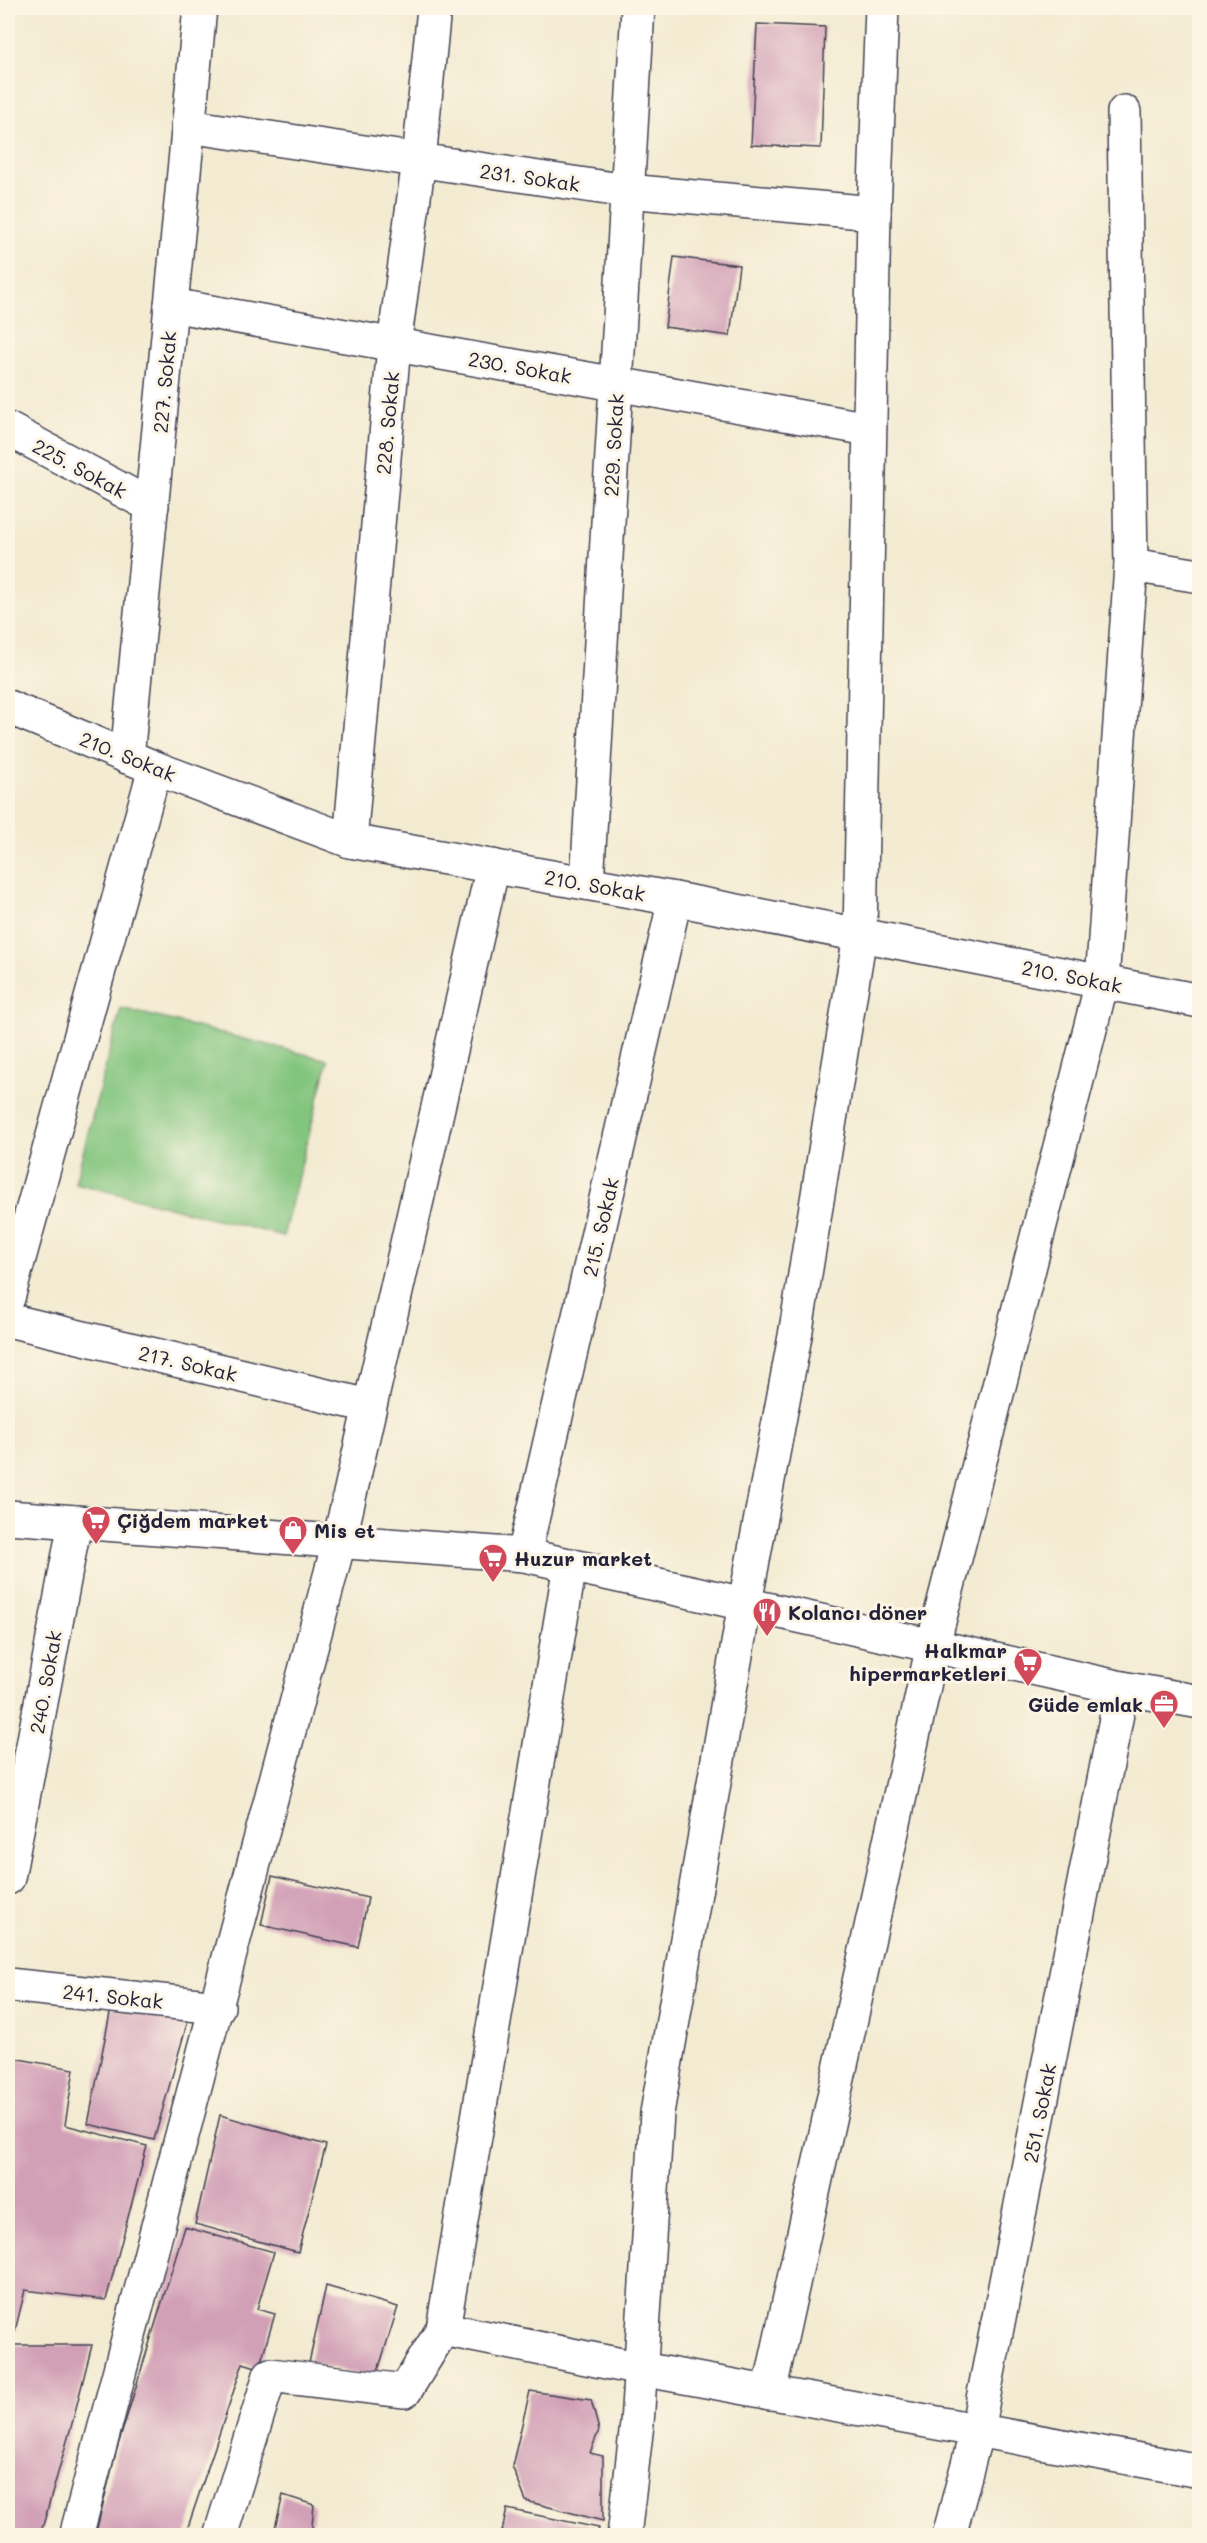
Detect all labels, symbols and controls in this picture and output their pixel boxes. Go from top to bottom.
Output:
street label: 231. Sokak [478,157,582,197]
street label: 227. Sokak [147,330,181,434]
street label: 230. Sokak [466,345,574,389]
street label: 228. Sokak [370,370,404,476]
street label: 229. Sokak [597,393,629,497]
street label: 225. Sokak [28,432,132,504]
street label: 210. Sokak [76,725,180,787]
street label: 210. Sokak [543,863,647,907]
street label: 210. Sokak [1020,954,1124,998]
street label: 215. Sokak [576,1175,624,1279]
street label: 217. Sokak [136,1339,240,1387]
supermarket icon: Çiğdem market [80,1504,112,1546]
place label: Çiğdem market [117,1507,268,1533]
shop icon: Mis et [277,1514,309,1556]
place label: Mis et [314,1517,375,1543]
supermarket icon: Huzur market [477,1542,509,1584]
place label: Huzur market [514,1545,652,1571]
restaurant icon: Kolancı döner [751,1596,783,1638]
place label: Kolancı döner [788,1599,927,1625]
street label: 240. Sokak [23,1628,67,1736]
place label: Halkmar hipermarketleri [849,1637,1007,1686]
supermarket icon: Halkmar hipermarketleri [1012,1646,1044,1688]
office icon: Güde emlak [1148,1688,1180,1730]
place label: Güde emlak [1028,1691,1143,1717]
street label: 241. Sokak [61,1978,165,2014]
street label: 251. Sokak [1017,2061,1061,2165]

